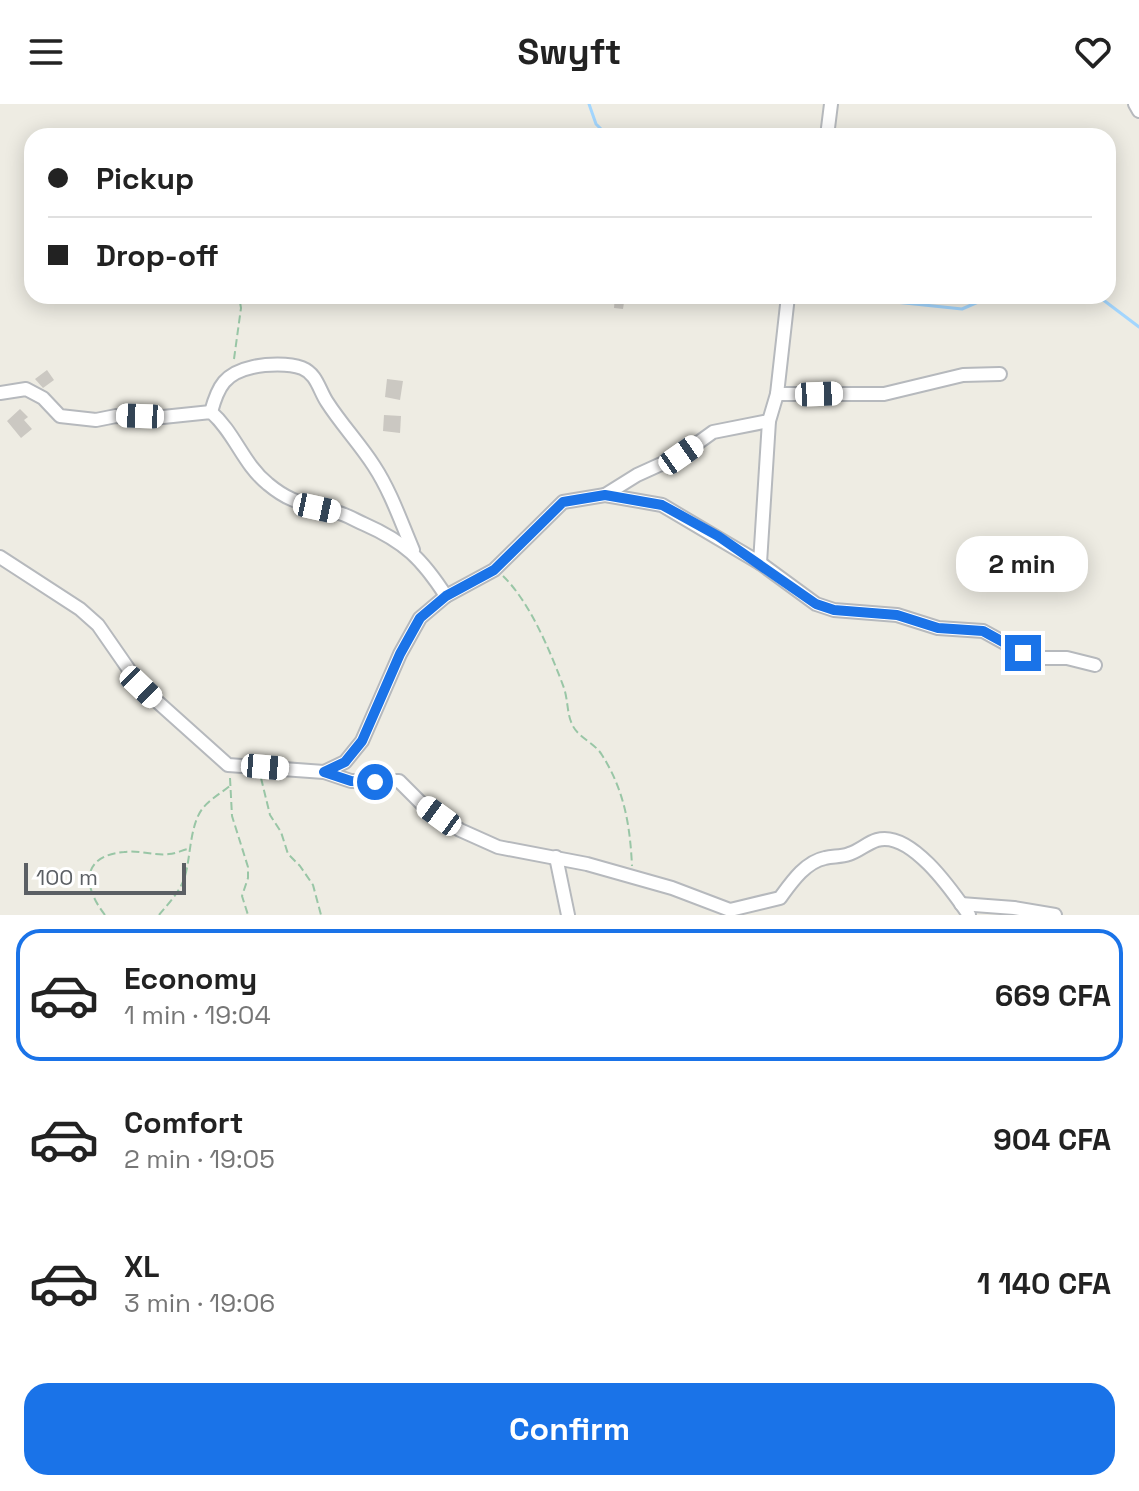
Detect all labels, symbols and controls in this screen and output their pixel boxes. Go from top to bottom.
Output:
text: Swyft [518,29,621,75]
icon: menu [24,30,68,74]
icon: heart [1071,30,1115,74]
text: Pickup [96,159,194,198]
text: Drop-off [96,236,219,275]
car [795,381,843,407]
car [116,403,164,429]
car [654,431,708,479]
car [291,491,343,525]
callout: 2 min [957,537,1089,593]
text: 2 min [988,547,1056,581]
route end [1005,635,1041,671]
car [115,662,167,712]
car [240,753,290,781]
route start [357,764,393,800]
car [413,792,465,840]
scale bar [24,859,186,895]
text: 100 m [36,863,98,891]
icon: car [28,959,100,1031]
text: Economy [124,959,257,998]
text: 669 CFA [995,976,1111,1015]
text: 1 min · 19:04 [124,998,271,1032]
icon: car [28,1103,100,1175]
text: Comfort [124,1103,243,1142]
text: 904 CFA [993,1120,1111,1159]
text: 2 min · 19:05 [124,1142,275,1176]
icon: car [28,1247,100,1319]
text: XL [124,1247,160,1286]
text: 1 140 CFA [977,1264,1111,1303]
text: 3 min · 19:06 [124,1286,275,1320]
button: Confirm [24,1383,1115,1475]

